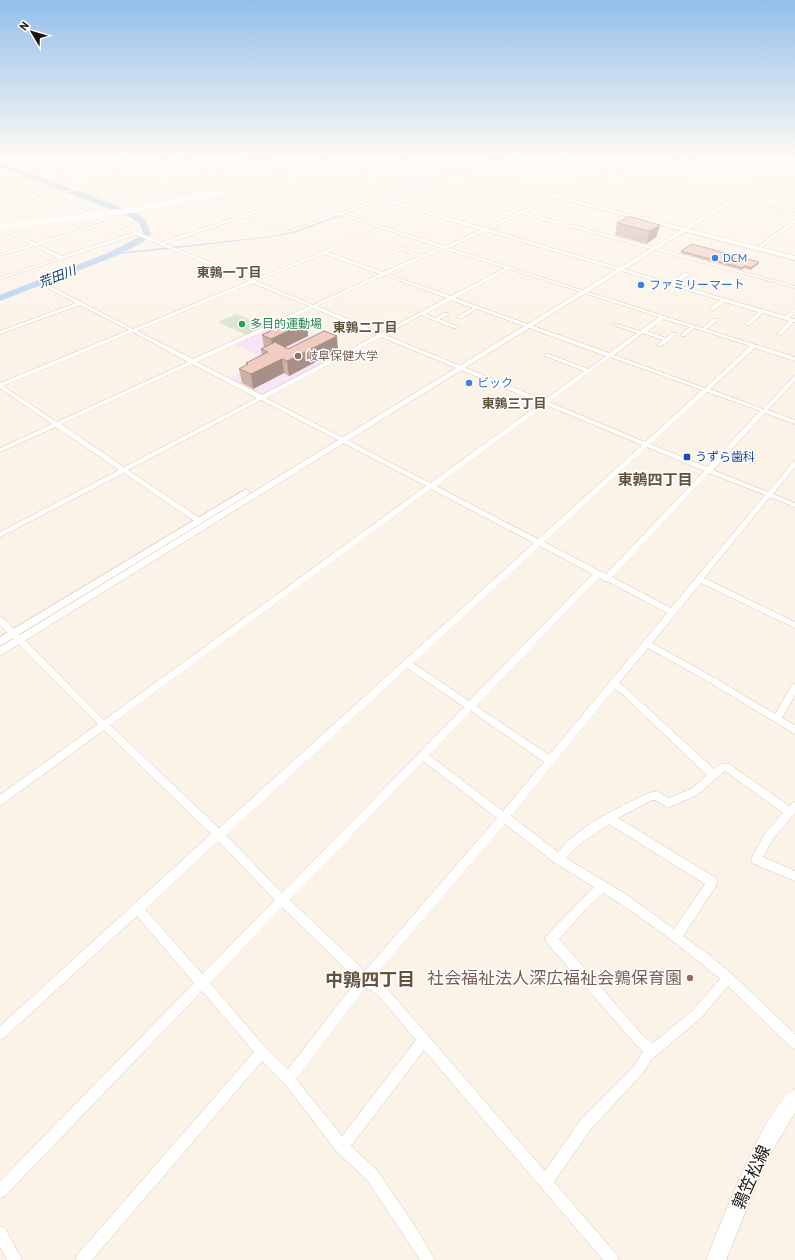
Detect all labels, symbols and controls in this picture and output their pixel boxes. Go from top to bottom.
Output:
north arrow [12,12,52,52]
text: N [16,19,32,33]
place label: DCM [723,250,747,265]
marker: DCM [710,253,720,263]
water label: 荒田川 [36,261,80,291]
district label: 東鶉一丁目 [196,264,262,281]
place label: ファミリーマート [649,277,745,292]
marker: ファミリーマート [636,280,646,290]
place label: 多目的運動場 [250,316,322,331]
marker: 多目的運動場 [237,319,247,329]
district label: 東鶉二丁目 [332,319,398,336]
place label: 岐阜保健大学 [306,348,378,363]
marker: 岐阜保健大学 [293,351,303,361]
place label: ビック [477,375,513,390]
marker: ビック [464,378,474,388]
district label: 東鶉三丁目 [481,395,547,412]
place label: うずら歯科 [695,449,755,464]
marker: うずら歯科 [682,452,692,462]
district label: 東鶉四丁目 [617,470,693,489]
place label: 社会福祉法人深広福祉会鶉保育園 [427,967,682,989]
district label: 中鶉四丁目 [325,968,415,991]
marker: 社会福祉法人深広福祉会鶉保育園 [685,973,695,983]
street label: 鶉笠松線 [727,1141,775,1213]

